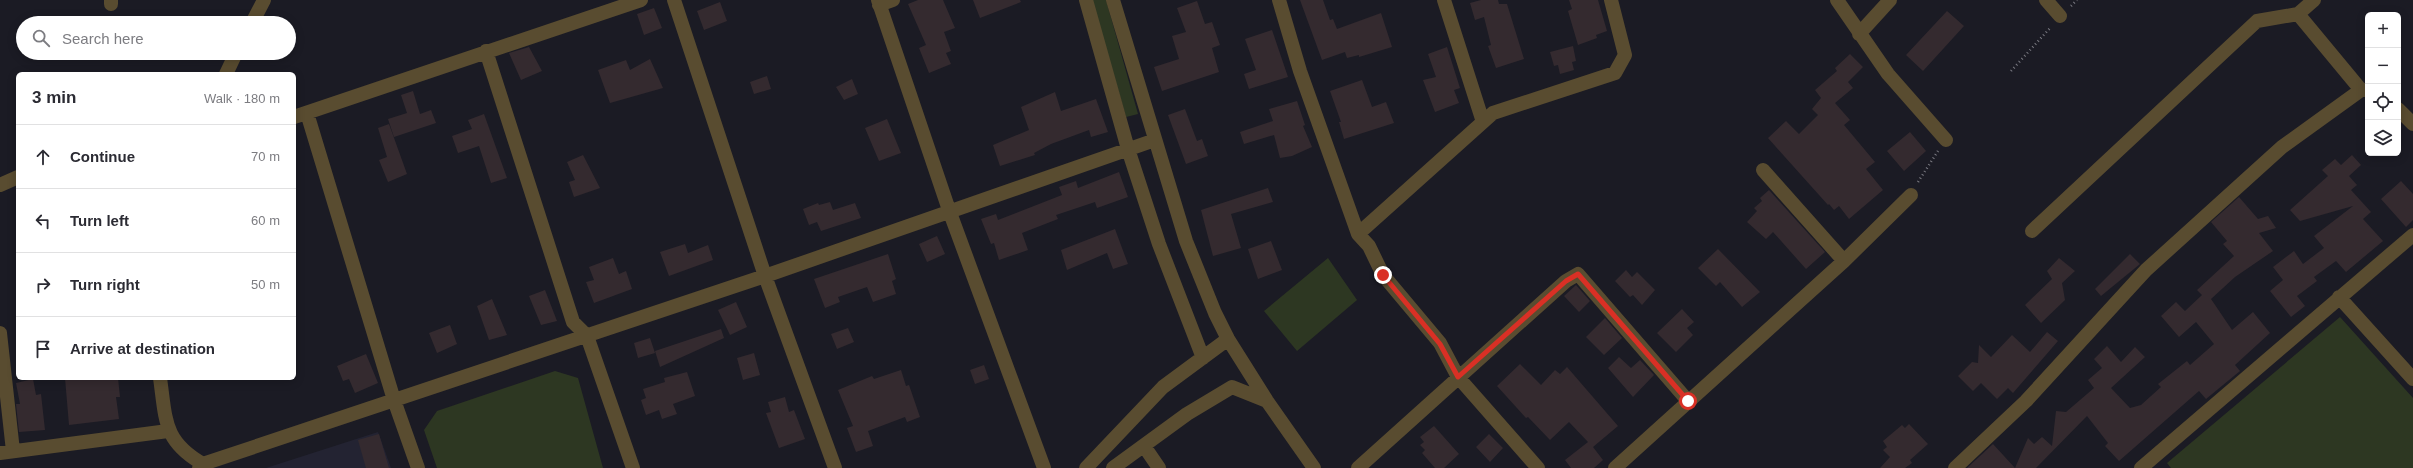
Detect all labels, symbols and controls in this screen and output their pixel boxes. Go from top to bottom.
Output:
map controls [2365,12,2401,156]
button: + [2365,12,2401,48]
search box [16,16,296,60]
icon: search [30,27,52,49]
text: Search here [62,30,144,47]
button: − [2365,48,2401,84]
button: locate [2365,84,2401,120]
text: 3 min [32,88,76,107]
text: Walk · 180 m [204,91,280,106]
button: layers [2365,120,2401,156]
icon: ahead [32,146,54,168]
text: Continue [70,148,135,165]
text: 70 m [251,149,280,164]
icon: left [32,210,54,232]
text: Turn left [70,212,129,229]
text: 60 m [251,213,280,228]
route end [1374,266,1392,284]
icon: right [32,274,54,296]
text: Turn right [70,276,140,293]
text: 50 m [251,277,280,292]
icon: arrive [32,338,54,360]
text: Arrive at destination [70,340,215,357]
route start [1679,392,1697,410]

